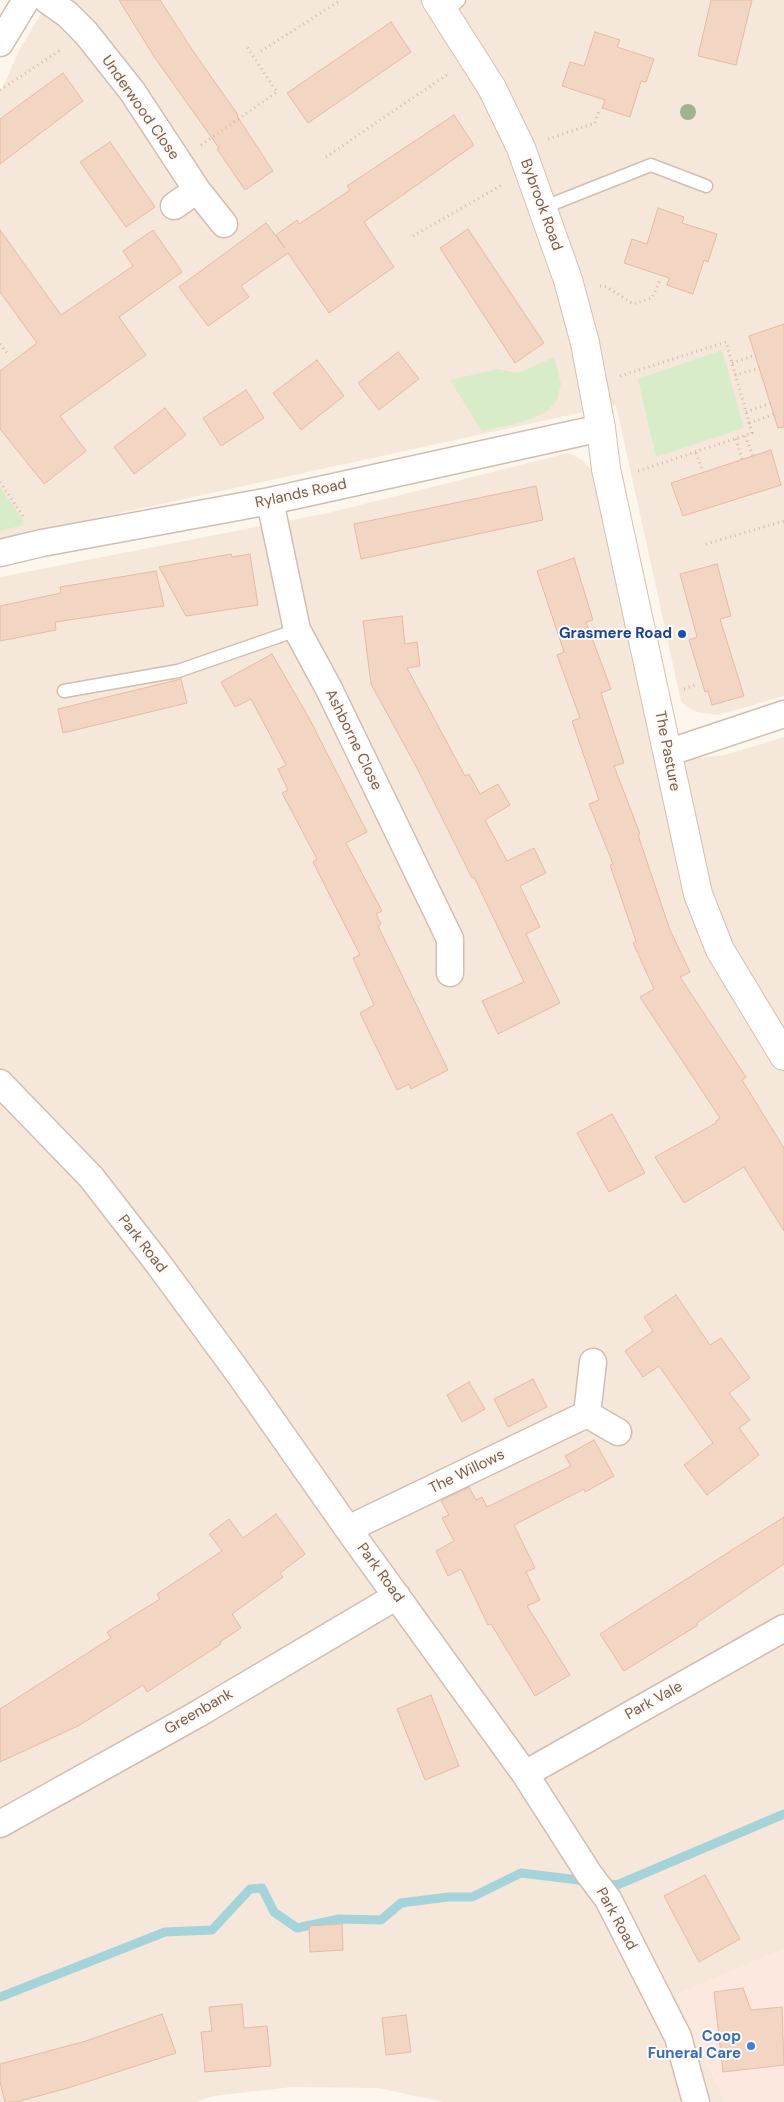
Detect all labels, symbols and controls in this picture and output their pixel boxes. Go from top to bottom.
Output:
street label: Underwood Close [97,52,183,164]
street label: Bybrook Road [516,157,566,253]
street label: Rylands Road [254,476,348,512]
place label: Grasmere Road [559,625,672,643]
marker: Grasmere Road [676,628,688,640]
street label: Ashborne Close [321,687,385,793]
street label: The Pasture [650,709,684,793]
street label: Park Road [114,1211,170,1277]
street label: The Willows [426,1446,508,1498]
street label: Park Road [353,1540,407,1606]
street label: Park Vale [622,1678,686,1724]
street label: Greenbank [162,1685,236,1739]
street label: Park Road [592,1885,640,1953]
place label: Coop Funeral Care [648,2028,741,2063]
marker: Coop Funeral Care [745,2040,757,2052]

